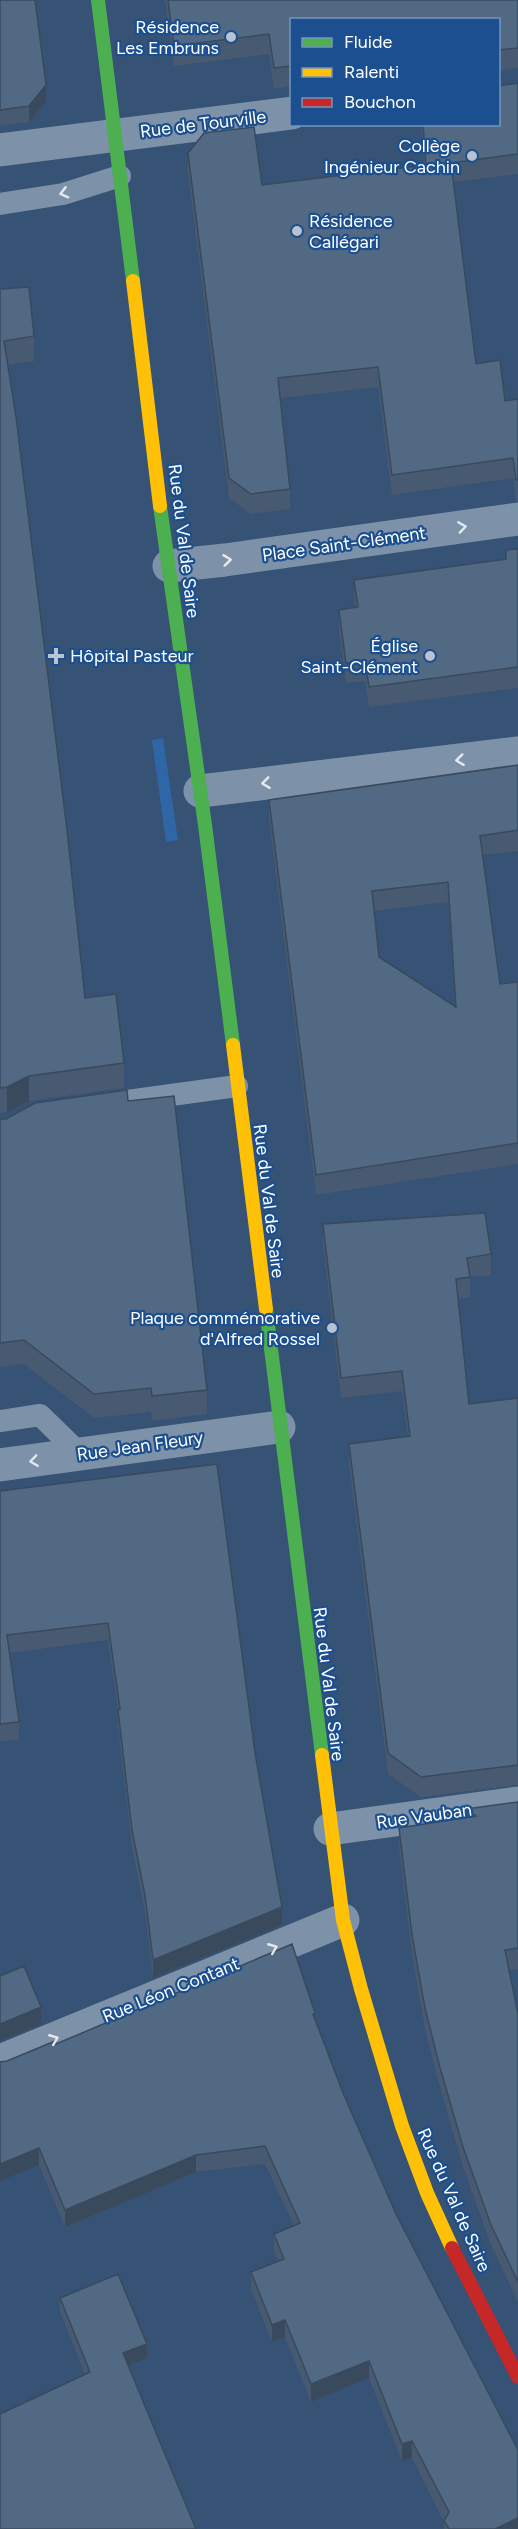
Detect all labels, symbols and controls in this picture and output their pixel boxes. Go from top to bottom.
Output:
place label: Résidence Les Embruns [116,16,219,59]
legend [290,18,500,126]
marker: Résidence Les Embruns [224,30,238,44]
text: Fluide [344,31,393,53]
text: Ralenti [344,61,399,83]
text: Bouchon [344,91,416,113]
street label: Rue de Tourville [139,105,268,143]
place label: Collège Ingénieur Cachin [324,135,460,178]
marker: Collège Ingénieur Cachin [465,149,479,163]
one-way arrow [59,185,69,198]
place label: Résidence Callégari [309,210,393,253]
marker: Résidence Callégari [290,224,304,238]
street label: Rue du Val de Saire [164,463,204,619]
one-way arrow [457,521,466,533]
street label: Place Saint-Clément [261,522,427,566]
one-way arrow [223,554,232,567]
place label: Église Saint-Clément [300,635,418,678]
place label: Hôpital Pasteur [70,645,194,667]
marker: Hôpital Pasteur [47,647,65,665]
marker: Église Saint-Clément [423,649,437,663]
one-way arrow [455,753,464,766]
one-way arrow [262,776,271,789]
street label: Rue du Val de Saire [249,1123,289,1279]
place label: Plaque commémorative d'Alfred Rossel [130,1307,320,1350]
marker: Plaque commémorative d'Alfred Rossel [325,1321,339,1335]
street label: Rue Jean Fleury [75,1426,205,1466]
one-way arrow [30,1454,39,1466]
street label: Rue du Val de Saire [309,1606,349,1762]
street label: Rue Vauban [375,1798,473,1834]
one-way arrow [267,1943,278,1955]
street label: Rue Léon Contant [99,1952,243,2028]
one-way arrow [48,2034,59,2046]
street label: Rue du Val de Saire [412,2125,496,2275]

